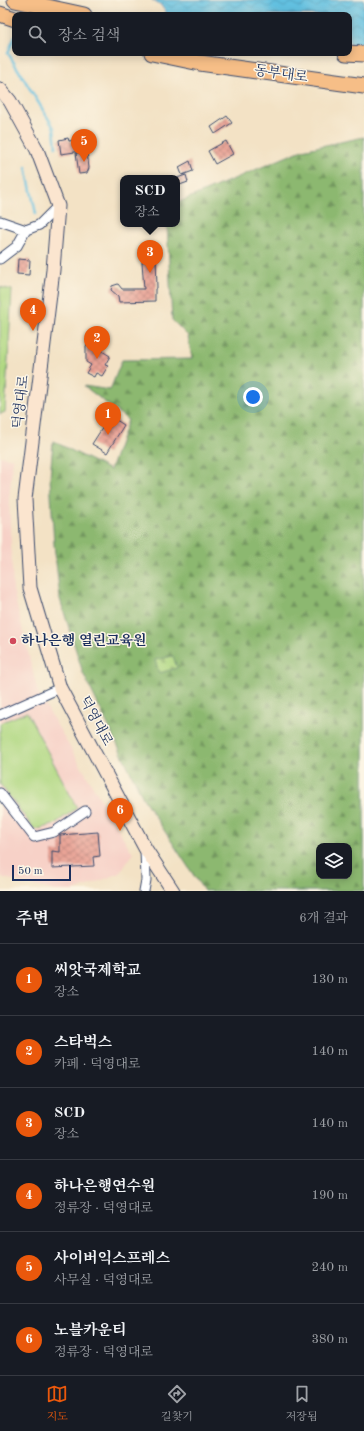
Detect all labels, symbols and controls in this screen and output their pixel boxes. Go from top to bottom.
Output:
search box [12,12,352,56]
icon: search [26,23,48,45]
text: 장소 검색 [58,29,120,44]
street label: 동부대로 [253,62,309,85]
pin: 5 [71,129,97,162]
popup [120,175,180,227]
text: SCD [135,184,166,199]
text: 장소 [135,206,160,219]
pin: 3 [137,240,163,273]
pin: 4 [20,298,46,331]
pin: 2 [84,326,110,359]
street label: 덕영대로 [10,374,31,430]
your location [243,387,263,407]
pin: 1 [95,402,121,435]
place label: 하나은행 열린교육원 [21,632,147,648]
marker: 하나은행 열린교육원 [8,636,18,646]
street label: 덕영대로 [77,693,116,749]
pin: 6 [107,798,133,831]
map controls [316,843,352,879]
button: layers [316,843,352,879]
scale bar [12,863,71,882]
text: 50 m [18,866,43,877]
text: 주변 [16,911,49,928]
text: 6개 결과 [299,912,348,925]
text: 씨앗국제학교 [54,964,141,979]
text: 1 [25,973,33,986]
text: 130 m [311,973,348,986]
text: 장소 [54,986,79,999]
text: 스타벅스 [54,1036,112,1051]
text: 2 [25,1045,33,1058]
text: 140 m [311,1045,348,1058]
text: 카페 · 덕영대로 [54,1058,140,1071]
text: SCD [54,1106,85,1121]
text: 3 [25,1117,33,1130]
text: 140 m [311,1117,348,1130]
text: 장소 [54,1128,79,1141]
text: 하나은행연수원 [54,1180,155,1195]
text: 4 [25,1189,33,1202]
text: 190 m [311,1189,348,1202]
text: 정류장 · 덕영대로 [54,1202,153,1215]
text: 사이버익스프레스 [54,1252,170,1267]
text: 5 [25,1261,33,1274]
text: 240 m [311,1261,348,1274]
text: 사무실 · 덕영대로 [54,1274,153,1287]
text: 노블카운티 [54,1324,126,1339]
text: 6 [25,1333,33,1346]
text: 380 m [311,1333,348,1346]
text: 정류장 · 덕영대로 [54,1346,153,1359]
tab: 지도 [46,1383,68,1425]
tab: 길찾기 [161,1383,193,1425]
tab: 저장됨 [286,1383,318,1425]

